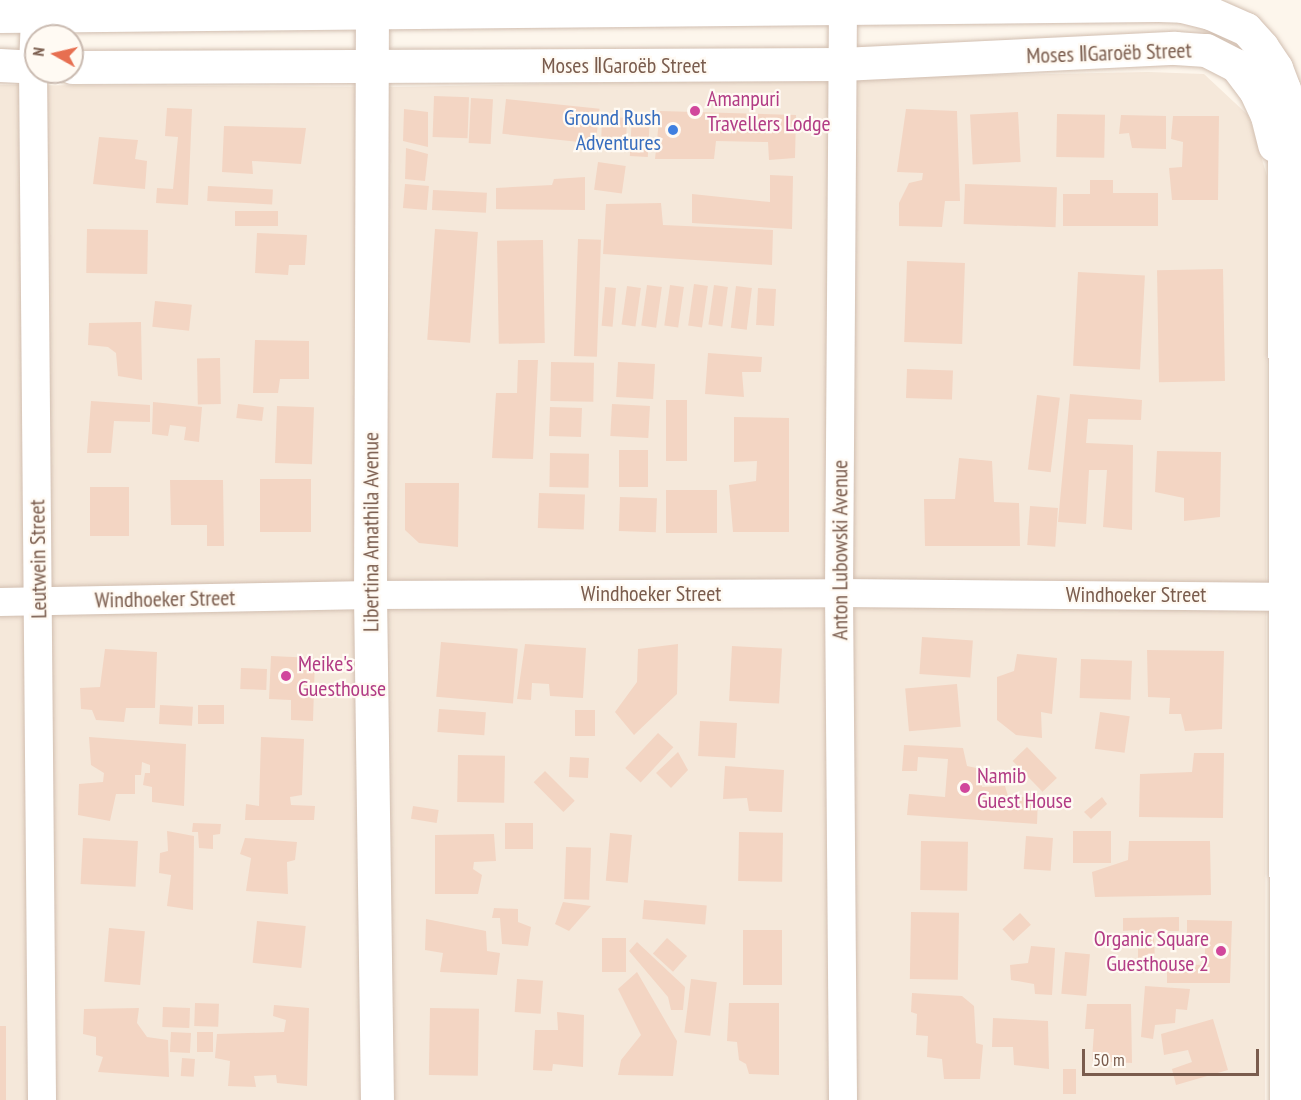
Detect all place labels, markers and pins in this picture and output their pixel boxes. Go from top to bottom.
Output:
place label: Amanpuri Travellers Lodge [707,85,831,136]
place label: Ground Rush Adventures [564,104,661,156]
marker: Amanpuri Travellers Lodge [688,104,702,118]
marker: Ground Rush Adventures [666,123,680,137]
place label: Meike's Guesthouse [298,650,386,702]
marker: Meike's Guesthouse [279,669,293,683]
place label: Namib Guest House [977,762,1072,813]
marker: Namib Guest House [958,781,972,795]
place label: Organic Square Guesthouse 2 [1093,925,1209,976]
marker: Organic Square Guesthouse 2 [1214,944,1228,958]

